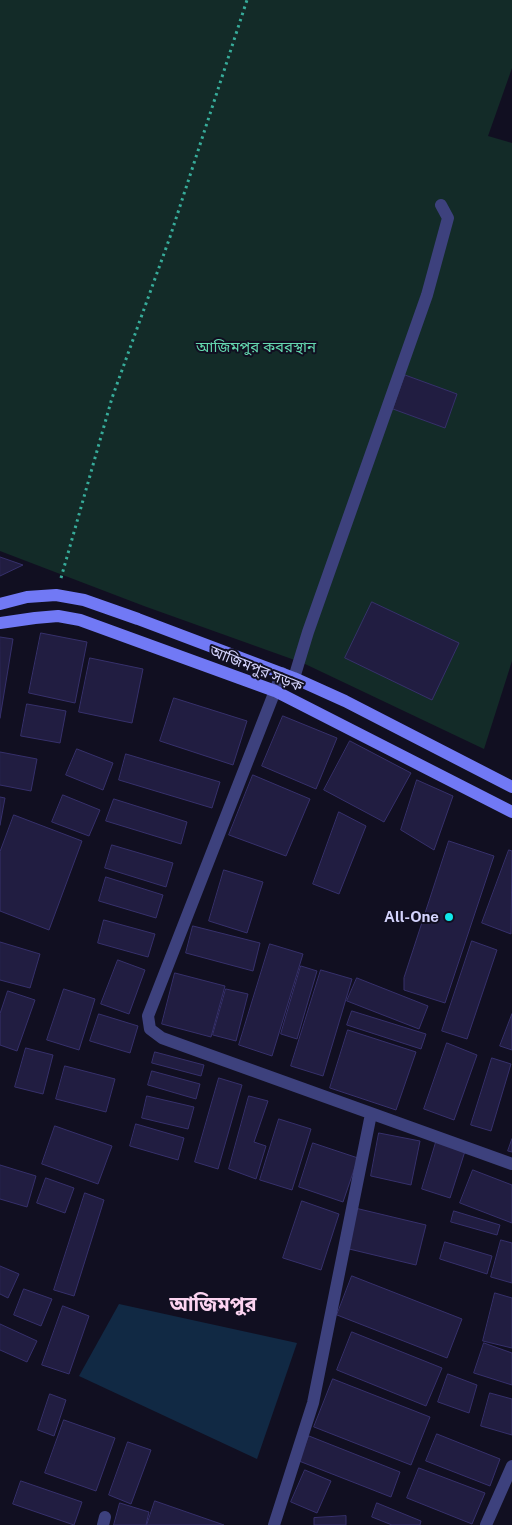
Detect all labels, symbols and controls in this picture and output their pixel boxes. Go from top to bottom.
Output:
park label: আজিমপুর কবরস্থান [196,338,316,356]
street label: আজিমপুর সড়ক [207,642,305,696]
place label: All-One [384,908,439,926]
marker: All-One [443,911,455,923]
district label: আজিমপুর [169,1293,257,1317]

